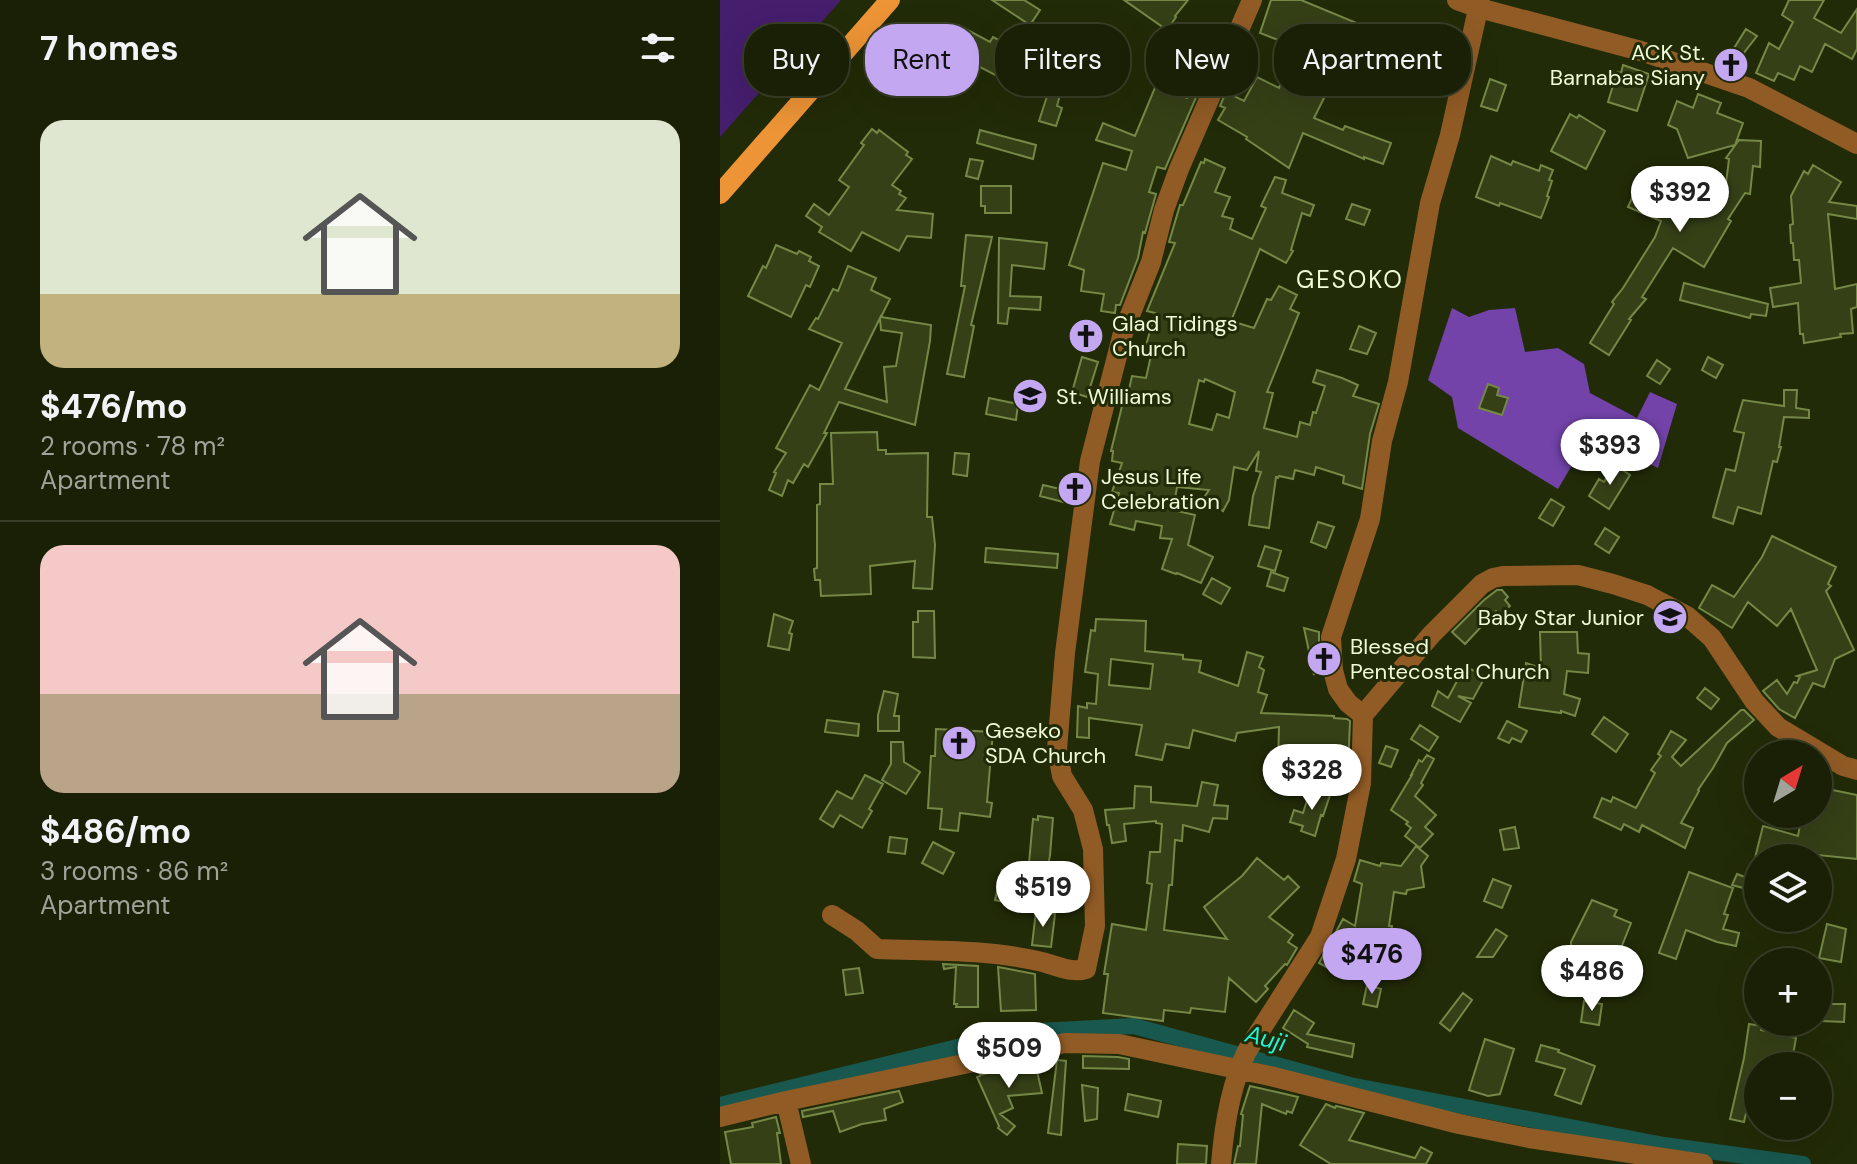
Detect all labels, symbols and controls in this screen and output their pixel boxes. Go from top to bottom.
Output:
chip: Buy [744,24,849,96]
chip: Rent [865,24,979,96]
chip: Filters [995,24,1130,96]
chip: New [1146,24,1258,96]
chip: Apartment [1274,24,1471,96]
text: 7 homes [40,26,179,71]
icon: filters [636,26,680,70]
place label: ACK St. Barnabas Siany [1550,38,1705,92]
church icon: ACK St. Barnabas Siany [1712,46,1750,84]
pin: $392 [1633,166,1727,234]
icon: home [288,172,432,316]
text: $392 [1649,175,1711,209]
district label: GESOKO [1296,264,1404,295]
place label: Glad Tidings Church [1112,309,1238,363]
church icon: Glad Tidings Church [1067,317,1105,355]
school or university icon: St. Williams [1011,377,1049,415]
place label: St. Williams [1056,382,1172,411]
text: $476/mo [40,384,188,429]
pin: $393 [1563,419,1657,487]
text: $393 [1579,428,1641,462]
text: 2 rooms · 78 m² [40,429,225,463]
place label: Jesus Life Celebration [1101,462,1220,516]
text: Apartment [40,463,171,497]
church icon: Jesus Life Celebration [1056,470,1094,508]
icon: home [288,597,432,741]
school or university icon: Baby Star Junior [1651,598,1689,636]
place label: Baby Star Junior [1478,603,1644,632]
place label: Blessed Pentecostal Church [1350,632,1550,686]
church icon: Blessed Pentecostal Church [1305,640,1343,678]
place label: Geseko SDA Church [985,716,1106,770]
church icon: Geseko SDA Church [940,724,978,762]
north arrow [1744,740,1832,828]
map controls [1744,740,1832,1140]
pin: $328 [1265,744,1359,812]
text: $328 [1281,753,1343,787]
text: $486/mo [40,809,191,854]
button: layers [1744,844,1832,932]
text: 3 rooms · 86 m² [40,854,228,888]
pin: $519 [996,861,1090,929]
text: $519 [1014,870,1072,904]
text: Apartment [40,888,171,922]
pin: $476 [1325,928,1419,996]
text: $476 [1341,937,1403,971]
pin: $486 [1545,945,1639,1013]
button: + [1744,948,1832,1036]
text: $486 [1559,954,1625,988]
water label: Auji [1241,1017,1291,1059]
pin: $509 [962,1022,1056,1090]
text: $509 [976,1031,1042,1065]
button: − [1744,1052,1832,1140]

